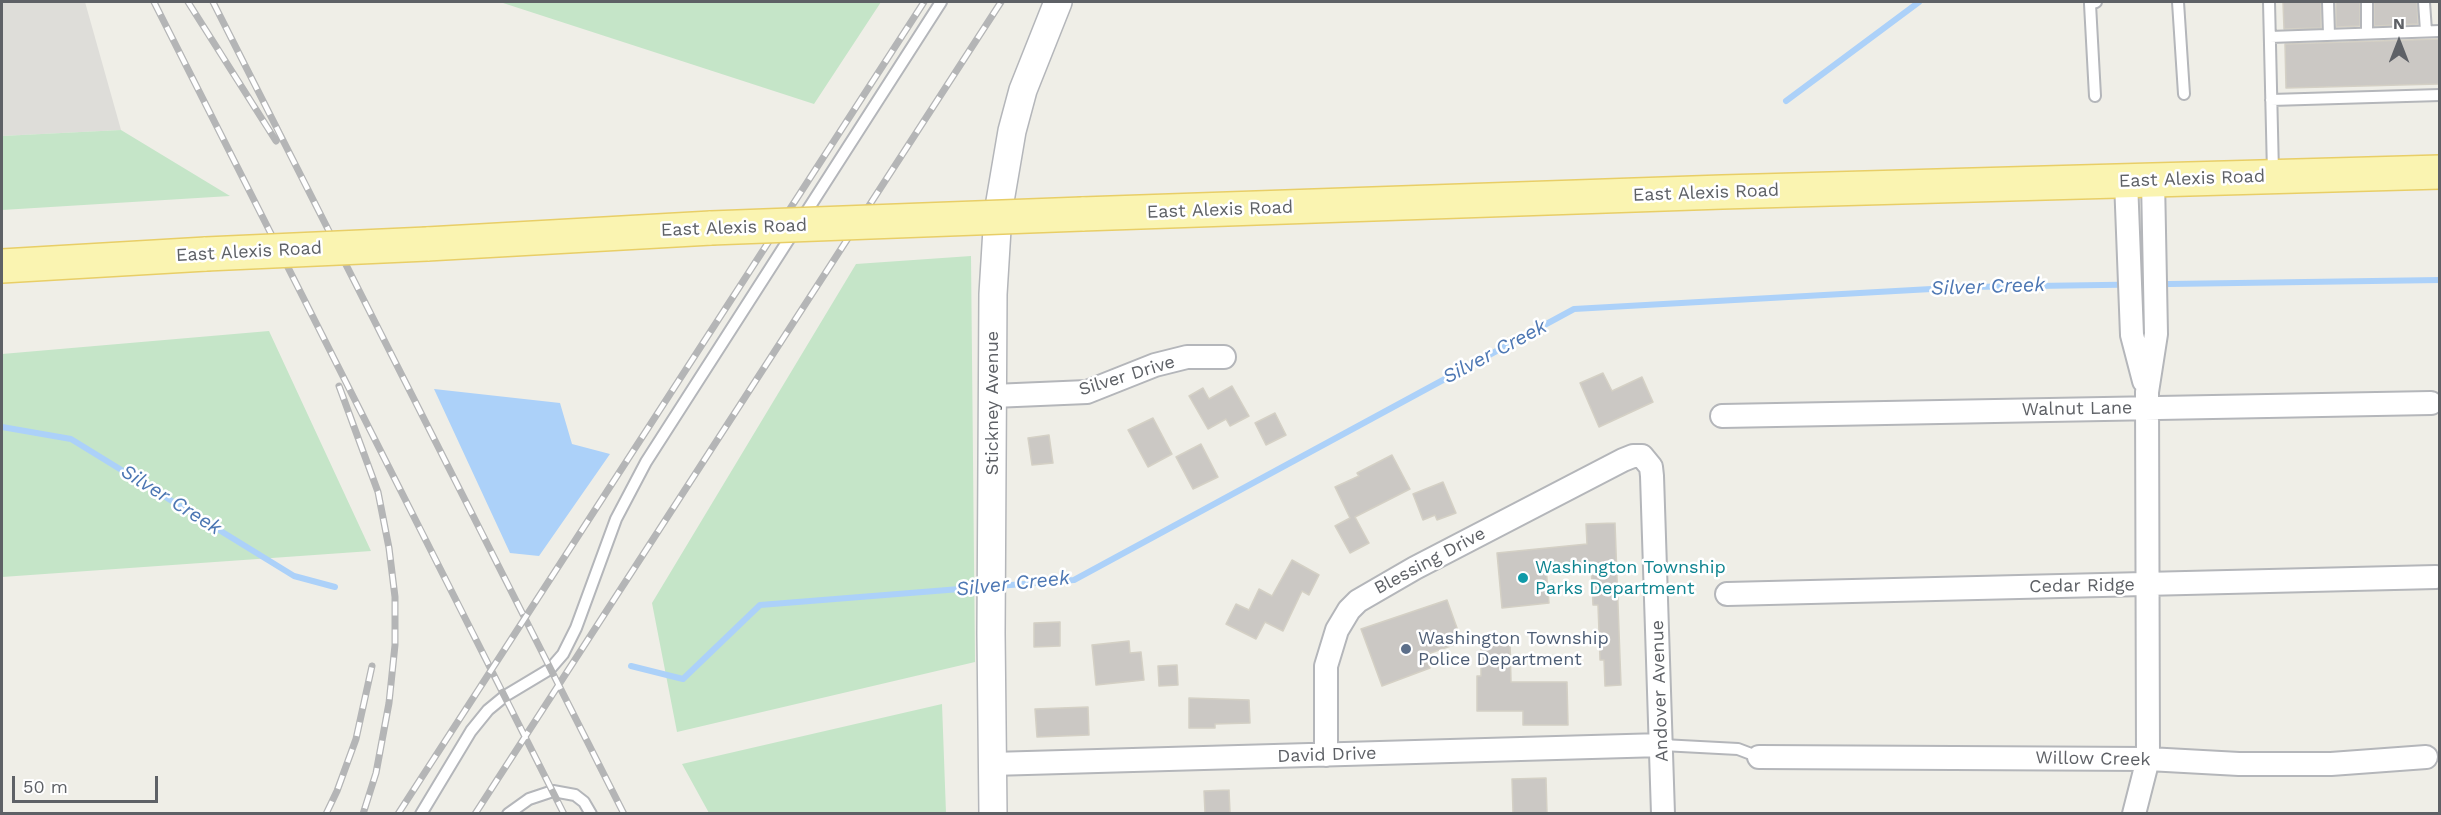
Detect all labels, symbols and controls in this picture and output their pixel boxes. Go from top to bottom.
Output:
north arrow [2369,12,2429,72]
text: N [2393,14,2405,33]
street label: East Alexis Road [2119,166,2265,192]
street label: East Alexis Road [1633,180,1779,206]
street label: East Alexis Road [1147,197,1293,223]
street label: East Alexis Road [661,215,807,241]
street label: East Alexis Road [175,237,323,267]
water label: Silver Creek [1930,273,2046,301]
water label: Silver Creek [1439,315,1551,389]
street label: Stickney Avenue [982,331,1004,475]
street label: Silver Drive [1076,351,1178,401]
street label: Walnut Lane [2021,397,2133,421]
water label: Silver Creek [116,460,226,540]
street label: Blessing Drive [1371,523,1489,599]
place label: Washington Township Parks Department [1535,557,1726,600]
water label: Silver Creek [955,566,1071,602]
marker: Washington Township Parks Department [1516,571,1530,585]
street label: Cedar Ridge [2029,574,2135,598]
street label: Andover Avenue [1647,620,1673,762]
place label: Washington Township Police Department [1418,628,1609,670]
marker: Washington Township Police Department [1399,642,1413,656]
street label: David Drive [1277,742,1377,768]
street label: Willow Creek [2035,747,2151,771]
scale bar [15,764,160,802]
text: 50 m [23,776,68,797]

